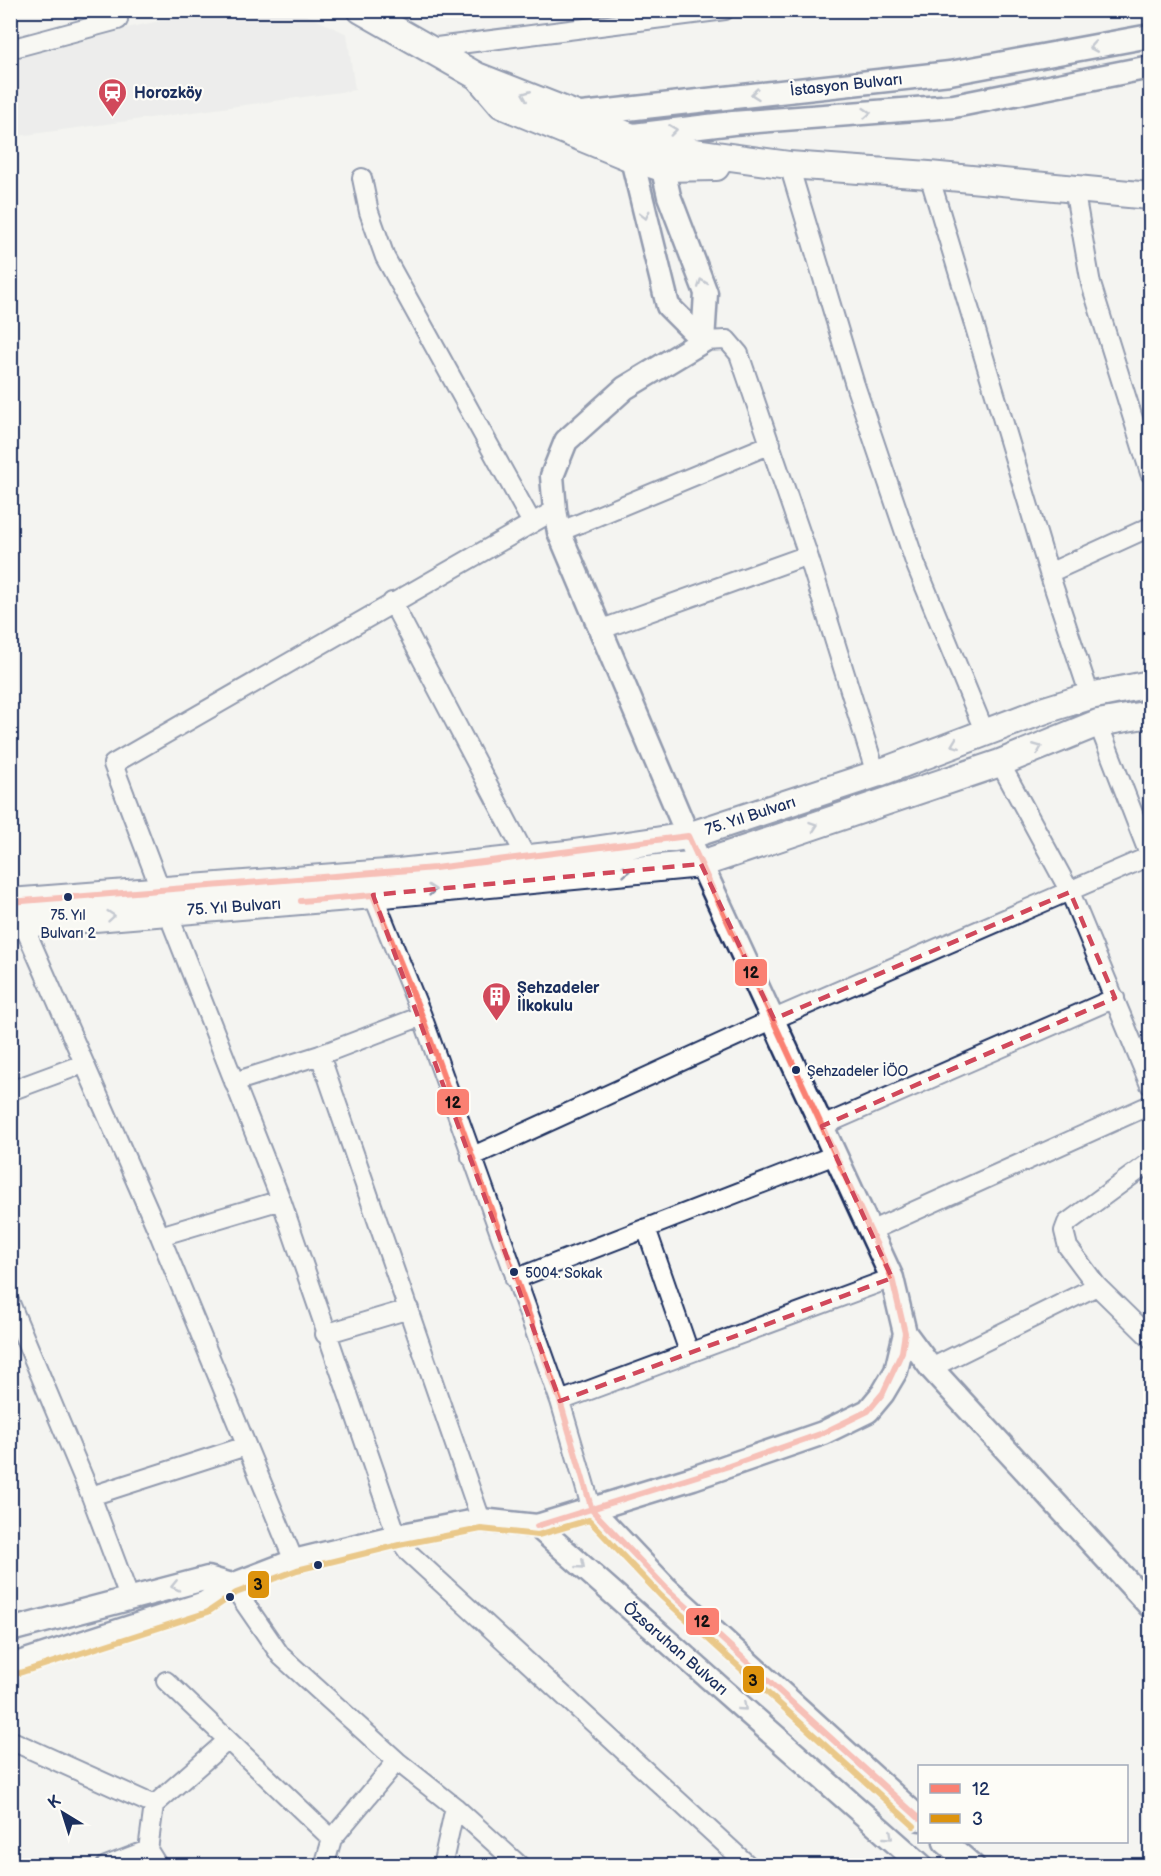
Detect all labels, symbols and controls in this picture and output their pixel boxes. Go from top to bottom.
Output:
one-way arrow [1088,40,1098,52]
street label: İstasyon Bulvarı [789,68,903,101]
station icon: Horozköy [97,76,129,118]
place label: Horozköy [134,84,203,103]
one-way arrow [750,87,759,100]
one-way arrow [521,90,532,102]
one-way arrow [862,106,871,119]
one-way arrow [668,125,677,137]
one-way arrow [638,210,651,220]
one-way arrow [697,279,710,289]
one-way arrow [950,737,961,749]
one-way arrow [1031,743,1042,755]
street label: 75. Yıl Bulvarı [703,793,798,840]
one-way arrow [808,820,819,833]
one-way arrow [621,865,630,878]
one-way arrow [427,884,436,897]
marker: 75. Yıl Bulvarı 2 [62,891,74,903]
street label: 75. Yıl Bulvarı [187,895,282,920]
place label: 75. Yıl Bulvarı 2 [40,907,96,942]
one-way arrow [106,910,115,923]
line badge: 12 [734,958,768,987]
text: 12 [743,964,760,983]
place label: Şehzadeler İlkokulu [517,979,600,1016]
building icon: Şehzadeler İlkokulu [480,980,512,1022]
place label: Şehzadeler İÖO [807,1062,909,1080]
marker: Şehzadeler İÖO [790,1064,802,1076]
line badge: 12 [436,1088,470,1116]
text: 12 [445,1094,462,1113]
place label: 5004. Sokak [525,1265,602,1282]
marker: 5004. Sokak [508,1266,520,1278]
one-way arrow [574,1557,585,1568]
unlabelled marker [312,1559,324,1571]
line badge: 3 [247,1570,270,1599]
text: 3 [253,1576,263,1595]
one-way arrow [171,1579,181,1592]
unlabelled marker [224,1591,236,1603]
street label: Özsaruhan Bulvarı [619,1597,733,1700]
line badge: 12 [685,1607,720,1636]
text: 12 [694,1613,711,1632]
line badge: 3 [742,1665,765,1694]
text: 3 [748,1672,758,1691]
one-way arrow [736,1700,747,1711]
legend [918,1765,1128,1843]
text: 12 [972,1779,990,1800]
north arrow [33,1783,93,1843]
text: K [45,1791,65,1813]
text: 3 [972,1809,983,1830]
one-way arrow [883,1829,893,1840]

